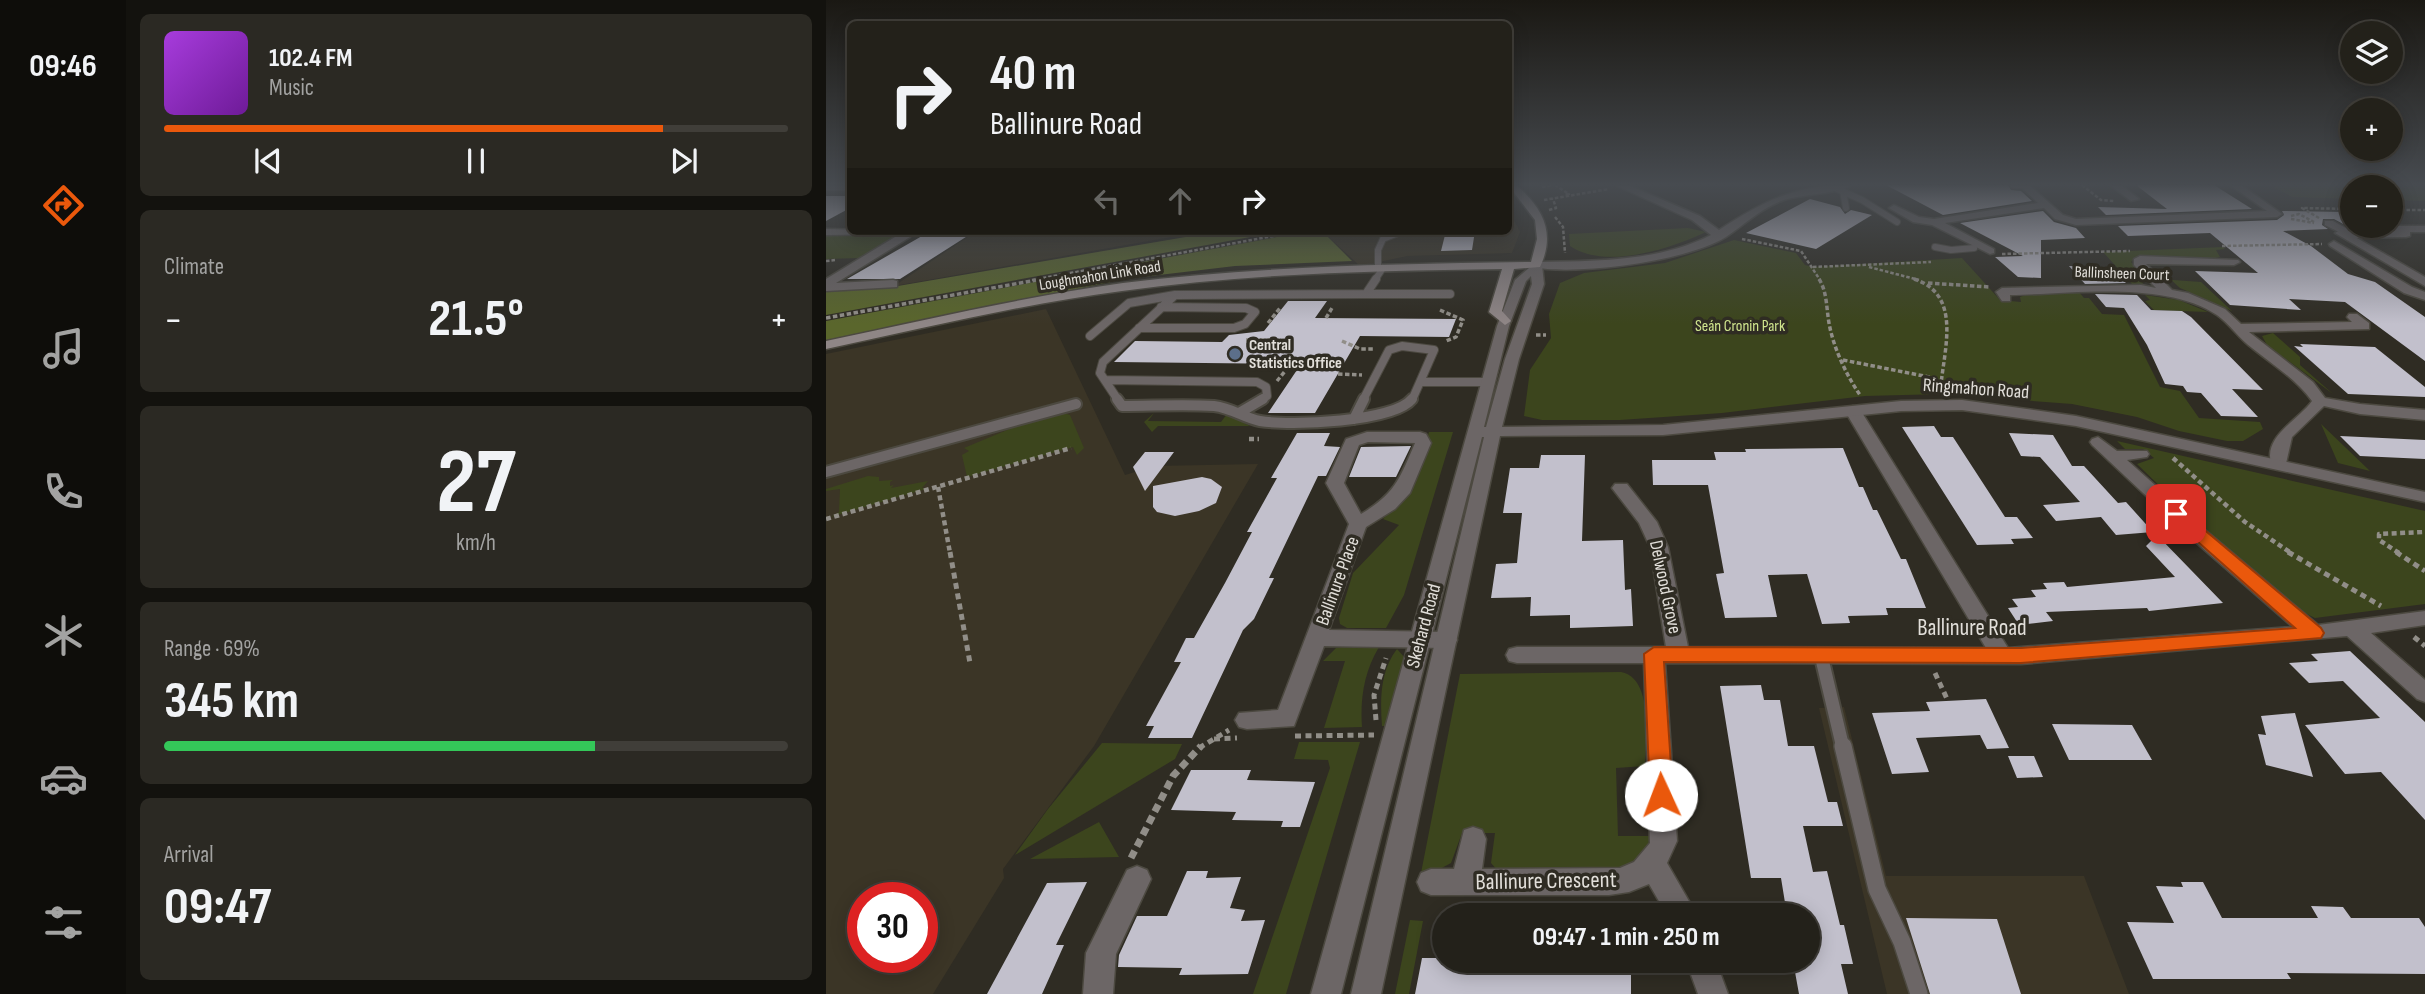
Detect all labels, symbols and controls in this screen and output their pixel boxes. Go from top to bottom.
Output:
map controls [2340,21,2403,238]
button: layers [2340,21,2403,84]
text: 102.4 FM [269,43,352,74]
text: 40 m [990,45,1076,104]
text: 09:46 [29,47,97,86]
icon: right [875,49,966,140]
text: Music [269,74,314,102]
button: + [2340,98,2403,161]
text: Ballinure Road [990,105,1142,144]
icon: previous [249,142,287,180]
icon: pause [457,142,495,180]
icon: next [665,142,703,180]
button: − [2340,175,2403,238]
icon: directions [39,181,88,230]
icon: left [1088,182,1126,220]
icon: ahead [1161,182,1199,220]
icon: right [1234,182,1272,220]
text: Climate [164,253,224,281]
street label: Loughmahon Link Road [1038,257,1162,295]
street label: Ballinsheen Court [2074,263,2170,285]
text: 21.5° [428,288,524,351]
text: − [164,298,183,343]
text: + [769,298,788,343]
park label: Seán Cronin Park [1695,317,1785,336]
icon: music [39,324,88,373]
place label: Central Statistics Office [1249,336,1342,373]
marker: Central Statistics Office [1227,346,1243,362]
street label: Ringmahon Road [1922,374,2030,404]
text: 27 [436,429,516,538]
icon: phone [39,467,88,516]
pin [2146,484,2206,544]
icon: arrive [2157,495,2195,533]
text: km/h [456,529,496,557]
street label: Ballinure Place [1311,533,1365,629]
street label: Delwood Grove [1644,538,1686,636]
street label: Skehard Road [1402,582,1446,670]
icon: climate [39,611,88,660]
street label: Ballinure Road [1917,614,2027,642]
text: Range · 69% [164,635,260,663]
text: 345 km [164,670,299,733]
icon: car [39,754,88,803]
position arrow [1624,758,1698,832]
text: Arrival [164,841,213,869]
street label: Ballinure Crescent [1475,866,1617,896]
text: 09:47 [164,876,271,939]
speed limit sign: 30 [847,882,938,973]
icon: filters [39,898,88,947]
text: 09:47 · 1 min · 250 m [1532,922,1720,953]

